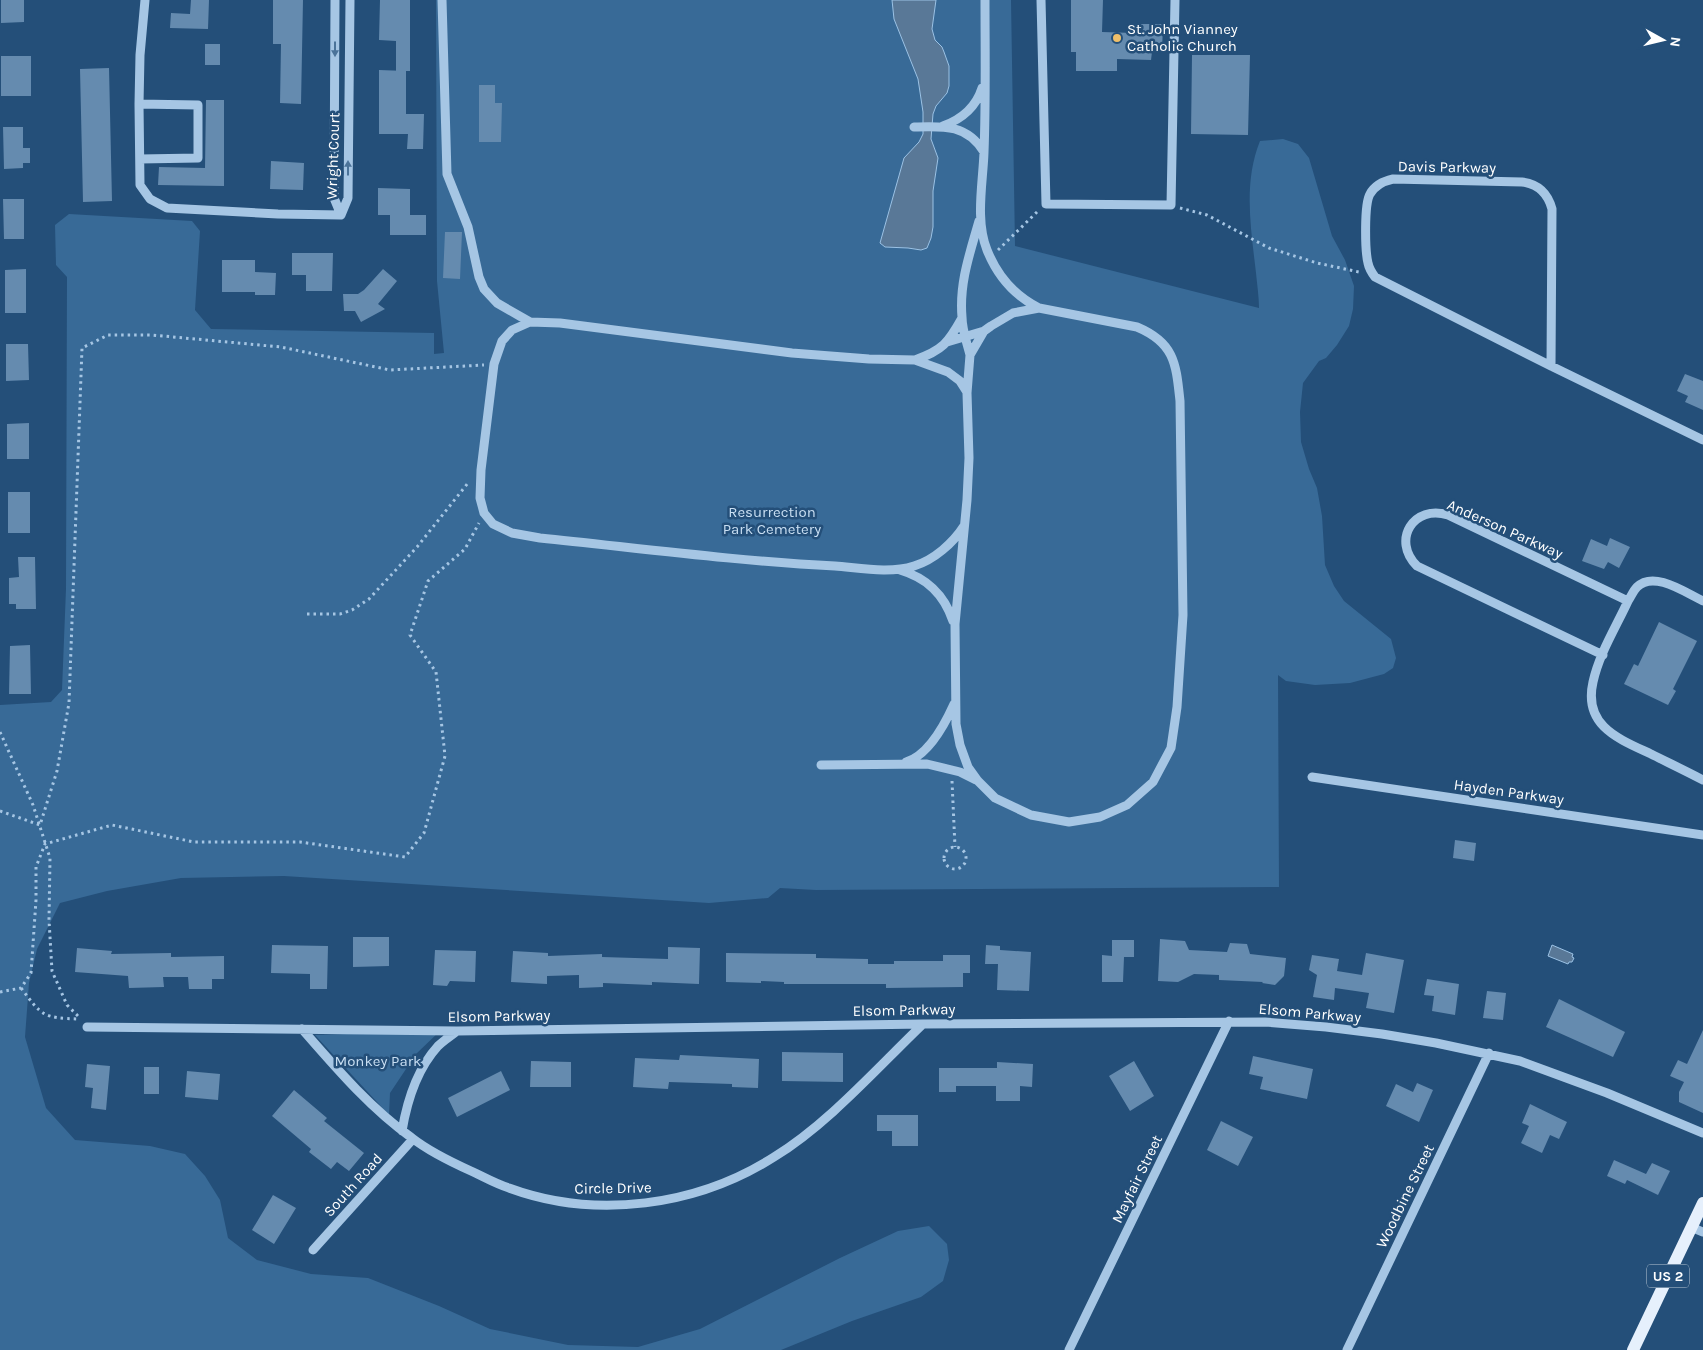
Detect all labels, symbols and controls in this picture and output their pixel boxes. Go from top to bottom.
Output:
north arrow [1638,15,1688,65]
place label: St. John Vianney Catholic Church [1127,20,1238,55]
marker: St. John Vianney Catholic Church [1111,32,1123,44]
text: N [1666,36,1684,48]
one-way arrow [331,41,339,57]
street label: Wright Court [322,112,344,200]
street label: Davis Parkway [1398,157,1496,177]
one-way arrow [344,159,352,175]
street label: Anderson Parkway [1444,495,1566,563]
park label: Resurrection Park Cemetery [723,503,821,538]
street label: Hayden Parkway [1453,775,1565,809]
street label: Elsom Parkway [852,1000,956,1020]
street label: Elsom Parkway [1258,1000,1362,1026]
street label: Elsom Parkway [447,1006,551,1026]
park label: Monkey Park [334,1052,422,1070]
street label: Mayfair Street [1108,1132,1166,1226]
street label: Woodbine Street [1372,1141,1438,1251]
street label: South Road [320,1150,386,1220]
street label: Circle Drive [574,1178,652,1198]
road number: US 2 [1647,1264,1689,1288]

